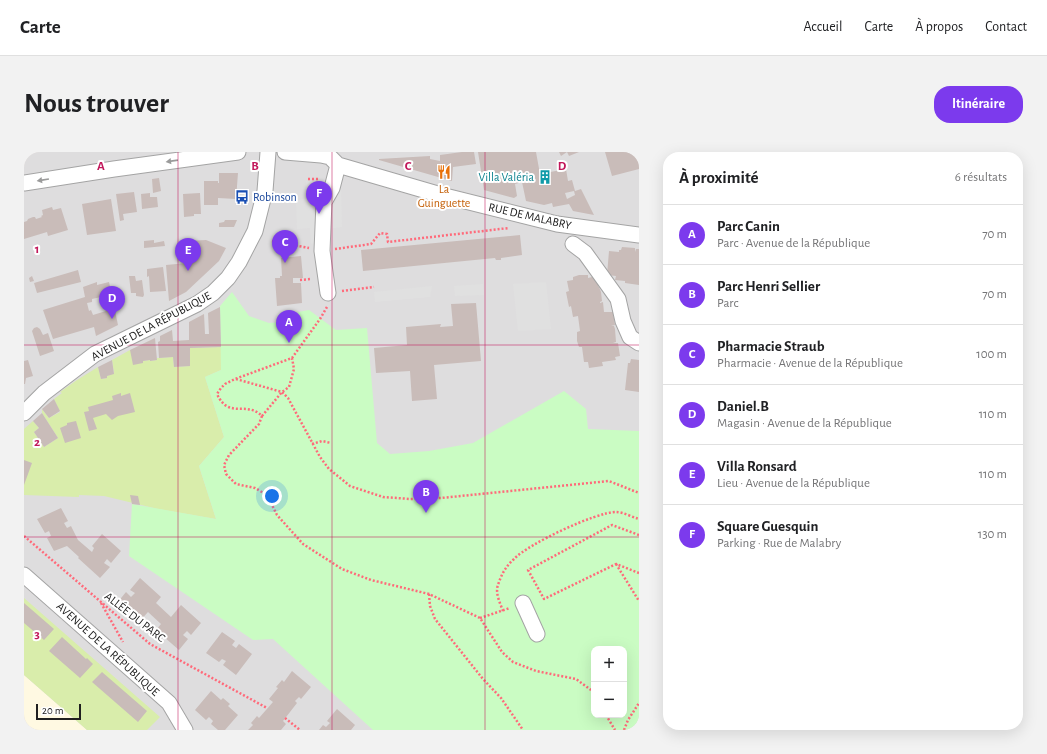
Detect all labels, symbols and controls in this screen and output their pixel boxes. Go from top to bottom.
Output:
text: Carte [20,18,61,37]
text: Accueil [803,20,842,34]
text: Carte [864,20,893,34]
text: À propos [915,20,963,34]
text: Contact [985,20,1027,34]
button: Itinéraire [934,86,1023,123]
text: Nous trouver [24,90,169,118]
one-way arrow [166,158,178,164]
text: A [97,160,105,173]
text: B [251,160,259,173]
text: C [405,160,412,173]
text: D [558,160,567,173]
restaurant icon: La Guinguette [436,164,452,180]
building icon: Villa Valéria [537,169,553,185]
text: À proximité [679,169,759,186]
place label: Villa Valéria [478,171,534,183]
text: 6 résultats [955,171,1007,184]
one-way arrow [37,177,49,183]
pin: F [306,181,332,214]
place label: La Guinguette [418,183,470,209]
bus stop icon: Robinson [234,189,250,205]
place label: Robinson [253,191,297,203]
street label: RUE DE MALABRY [487,201,573,232]
text: Parc Canin [717,219,780,234]
text: A [688,228,696,241]
text: 70 m [982,228,1007,241]
pin: C [272,230,298,263]
text: Parc · Avenue de la République [717,237,870,250]
pin: E [175,238,201,271]
text: 1 [35,243,39,256]
text: Parc Henri Sellier [717,279,820,294]
pin: D [99,286,125,319]
street label: AVENUE DE LA RÉPUBLIQUE [89,288,213,364]
text: B [688,288,696,301]
text: 70 m [982,288,1007,301]
text: Parc [717,297,739,310]
pin: A [276,310,302,343]
text: Pharmacie Straub [717,339,825,354]
text: C [689,348,695,361]
text: 100 m [976,348,1007,361]
text: Pharmacie · Avenue de la République [717,357,903,370]
text: Daniel.B [717,399,769,414]
text: D [688,408,696,421]
text: 110 m [979,408,1007,421]
text: Magasin · Avenue de la République [717,417,892,430]
text: 2 [34,436,40,449]
text: Villa Ronsard [717,459,797,474]
text: E [689,468,695,481]
text: 110 m [979,468,1007,481]
text: Lieu · Avenue de la République [717,477,870,490]
pin: B [413,480,439,513]
your location [262,486,282,506]
text: Square Guesquin [717,519,818,534]
text: F [689,528,695,541]
text: 130 m [978,528,1007,541]
text: Parking · Rue de Malabry [717,537,841,550]
street label: ALLÉE DU PARC [103,589,168,644]
street label: AVENUE DE LA RÉPUBLIQUE [54,599,163,699]
text: 3 [34,628,40,641]
map controls [591,646,627,718]
button: + [591,646,627,682]
button: − [591,682,627,718]
scale bar [36,702,81,721]
text: 20 m [42,705,63,716]

